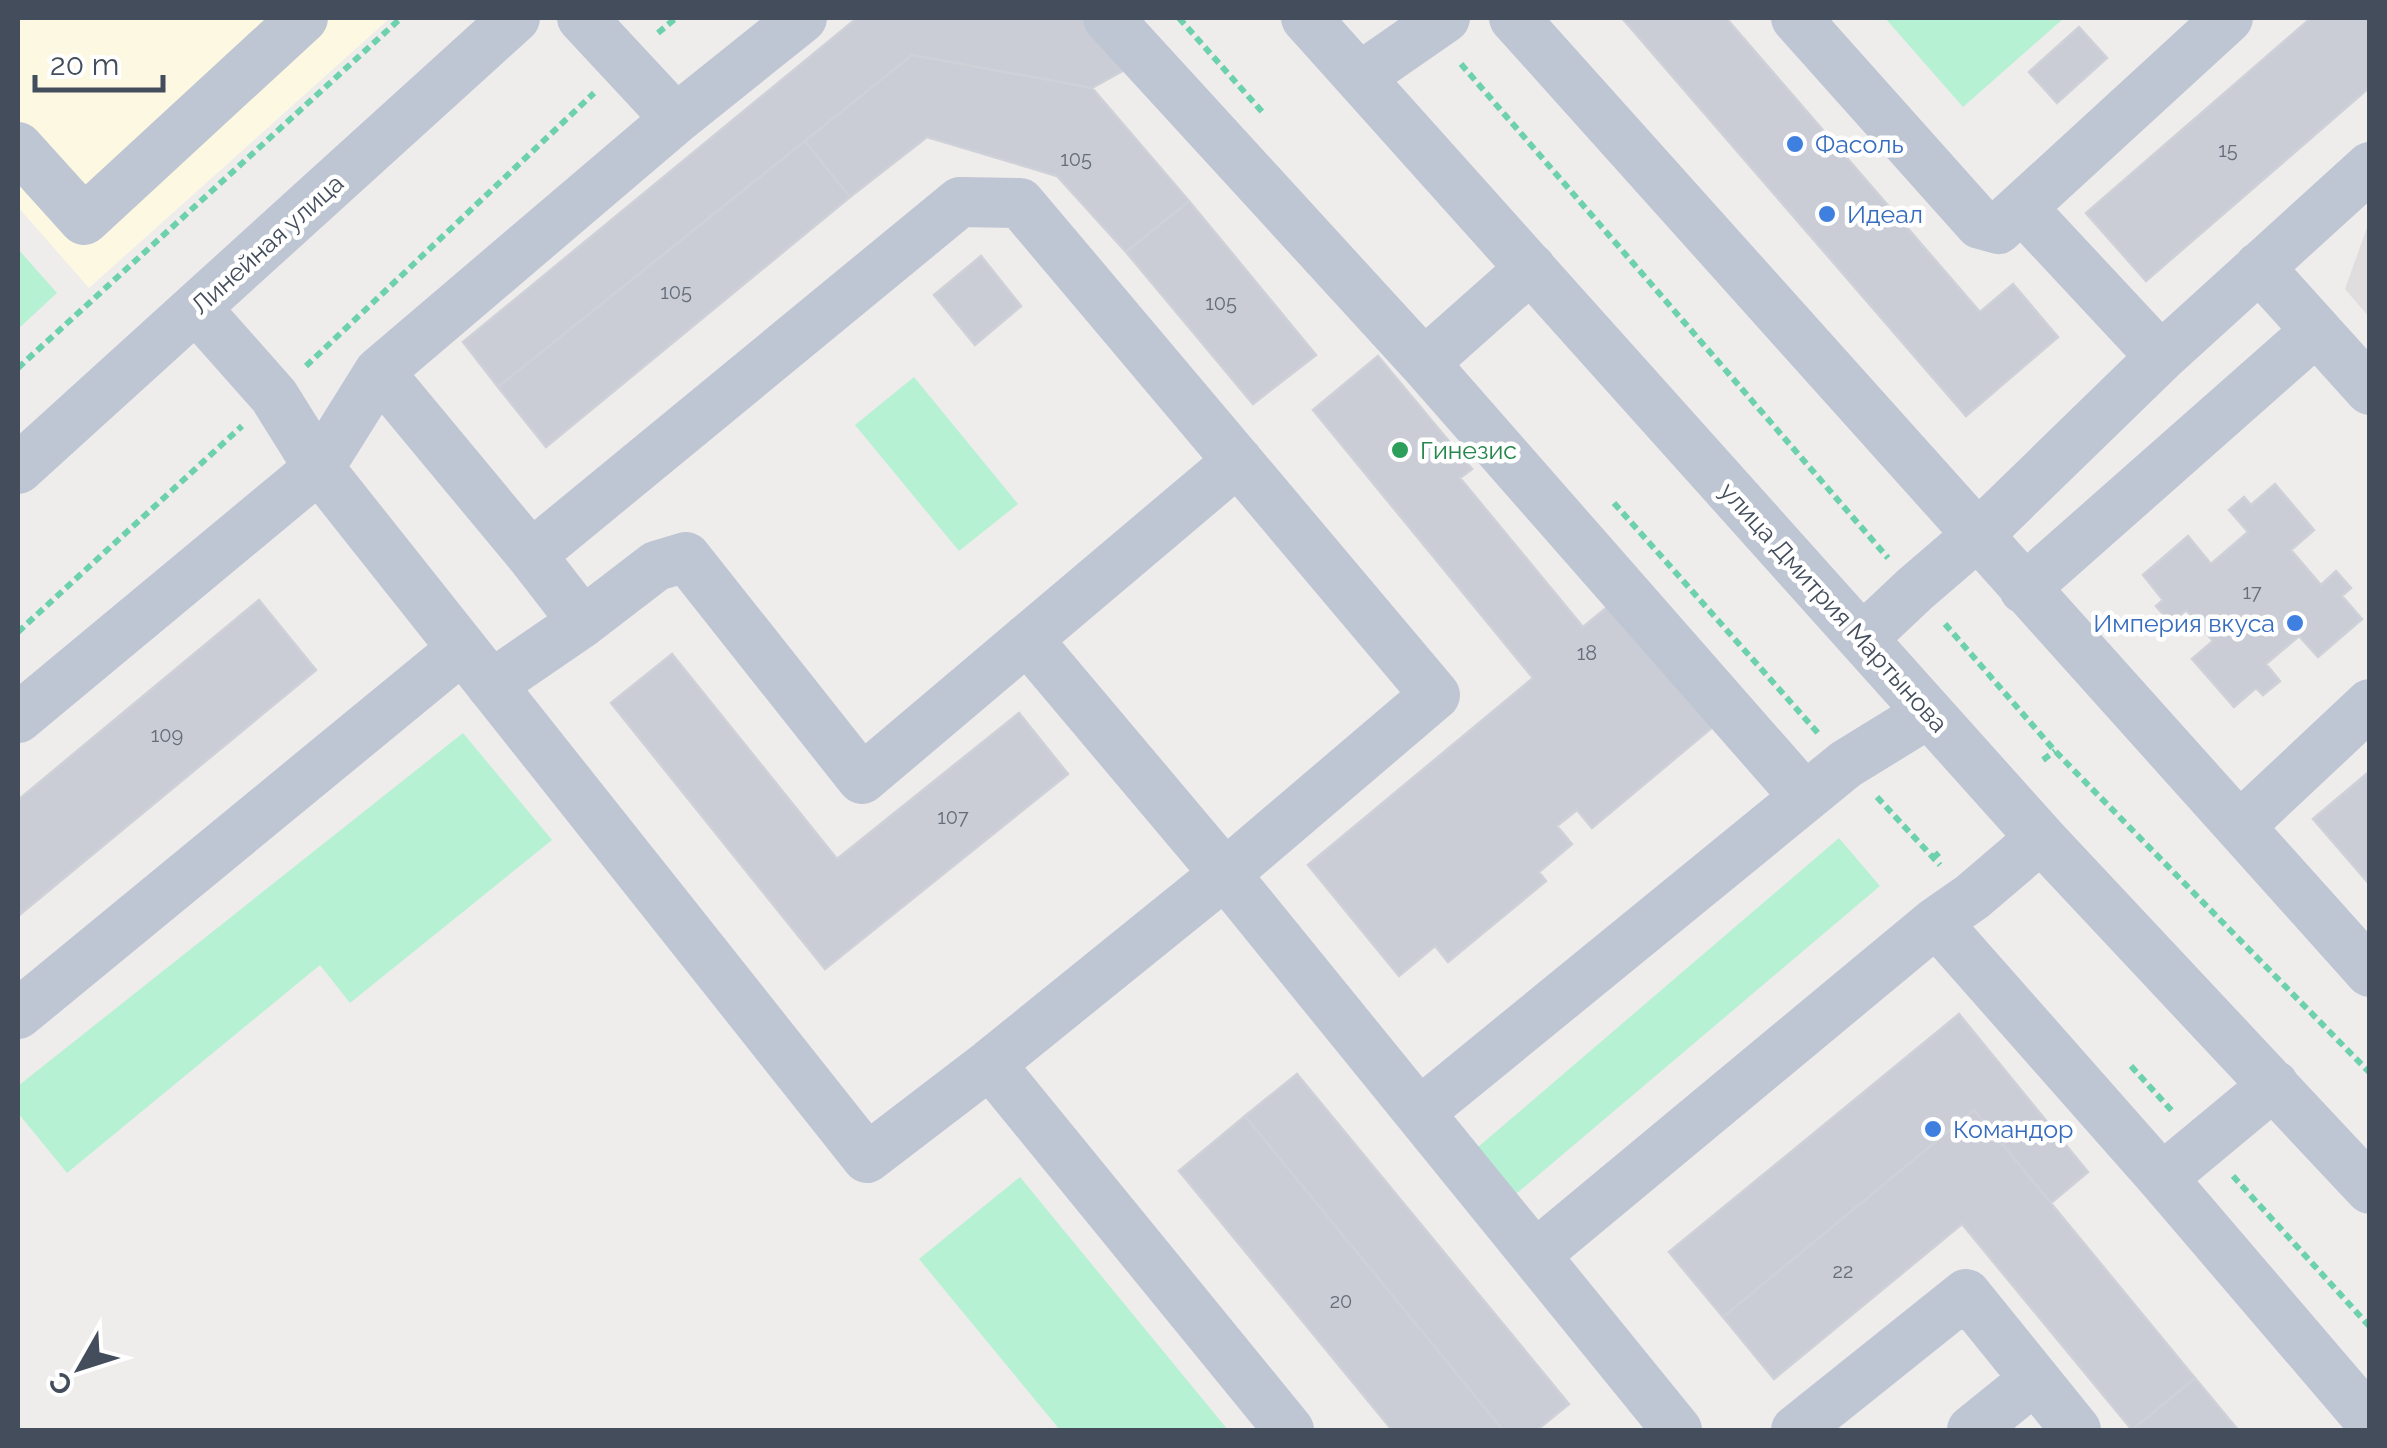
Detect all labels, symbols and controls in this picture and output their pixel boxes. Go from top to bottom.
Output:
scale bar [35,30,162,92]
text: 20 m [50,47,119,82]
place label: Фасоль [1815,129,1904,159]
marker: Фасоль [1784,133,1806,155]
house number: 15 [2218,138,2238,162]
house number: 105 [1060,147,1092,171]
street label: Линейная улица [185,168,349,320]
place label: Идеал [1847,199,1923,229]
marker: Идеал [1816,203,1838,225]
house number: 105 [660,280,692,304]
house number: 105 [1205,291,1237,315]
place label: Гинезис [1420,435,1517,465]
marker: Гинезис [1389,439,1411,461]
street label: улица Дмитрия Мартынова [1714,476,1954,738]
house number: 17 [2242,580,2262,604]
place label: Империя вкуса [2093,608,2275,638]
marker: Империя вкуса [2284,612,2306,634]
house number: 18 [1577,641,1597,665]
house number: 109 [151,723,183,747]
house number: 107 [937,805,969,829]
place label: Командор [1953,1114,2073,1144]
marker: Командор [1922,1118,1944,1140]
house number: 22 [1833,1259,1853,1283]
house number: 20 [1330,1289,1352,1313]
north arrow [30,1318,130,1418]
text: С [42,1366,80,1401]

